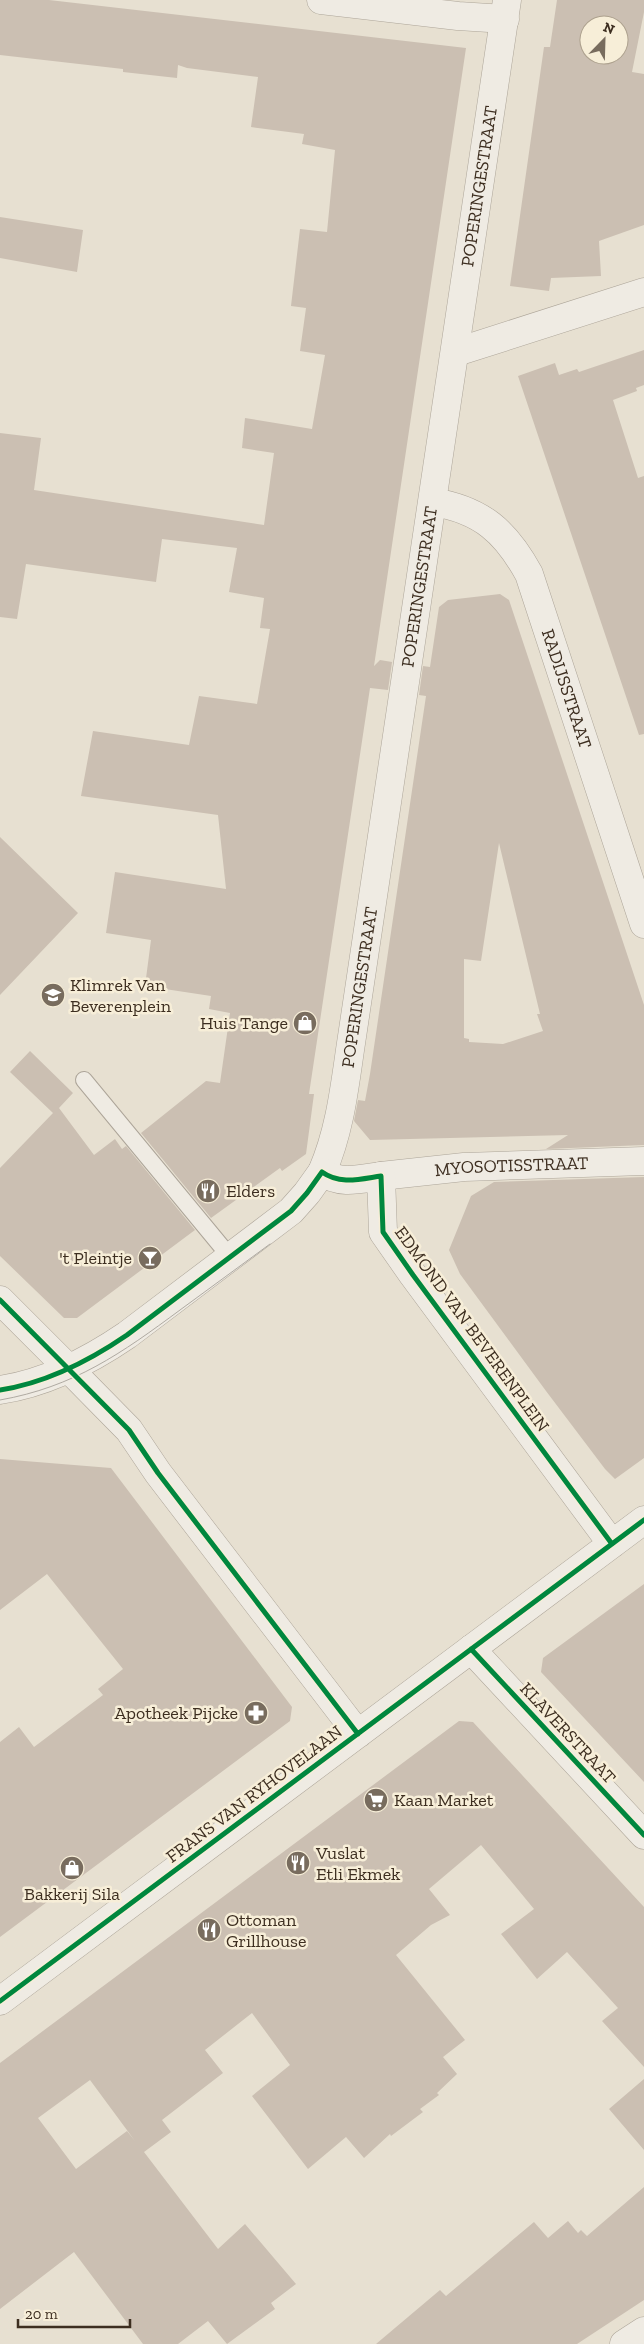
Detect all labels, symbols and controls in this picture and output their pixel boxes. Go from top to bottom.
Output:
north arrow [579,15,629,65]
text: N [601,19,617,39]
street label: POPERINGESTRAAT [456,104,502,268]
street label: POPERINGESTRAAT [396,505,442,669]
street label: RADIJSSTRAAT [537,626,597,751]
street label: POPERINGESTRAAT [337,905,382,1069]
place label: Klimrek Van Beverenplein [70,974,172,1017]
school or university icon: Klimrek Van Beverenplein [40,982,66,1008]
shop icon: Huis Tange [292,1010,318,1036]
place label: Huis Tange [200,1012,288,1034]
street label: MYOSOTISSTRAAT [433,1152,589,1181]
restaurant icon: Elders [195,1178,221,1204]
place label: Elders [226,1180,275,1202]
street label: EDMOND VAN BEVERENPLEIN [390,1222,554,1436]
bar icon: 't Pleintje [137,1245,163,1271]
place label: 't Pleintje [59,1247,132,1269]
street label: KLAVERSTRAAT [515,1678,621,1788]
pharmacy icon: Apotheek Pijcke [243,1700,269,1726]
place label: Apotheek Pijcke [114,1702,238,1724]
street label: FRANS VAN RYHOVELAAN [162,1721,346,1867]
supermarket icon: Kaan Market [363,1787,389,1813]
place label: Kaan Market [394,1789,494,1811]
place label: Vuslat Etli Ekmek [315,1842,401,1885]
restaurant icon: Vuslat Etli Ekmek [285,1850,311,1876]
shop icon: Bakkerij Sila [59,1855,85,1881]
place label: Bakkerij Sila [24,1883,120,1905]
place label: Ottoman Grillhouse [226,1909,306,1952]
restaurant icon: Ottoman Grillhouse [196,1917,222,1943]
scale bar [18,2296,130,2328]
text: 20 m [25,2305,58,2323]

